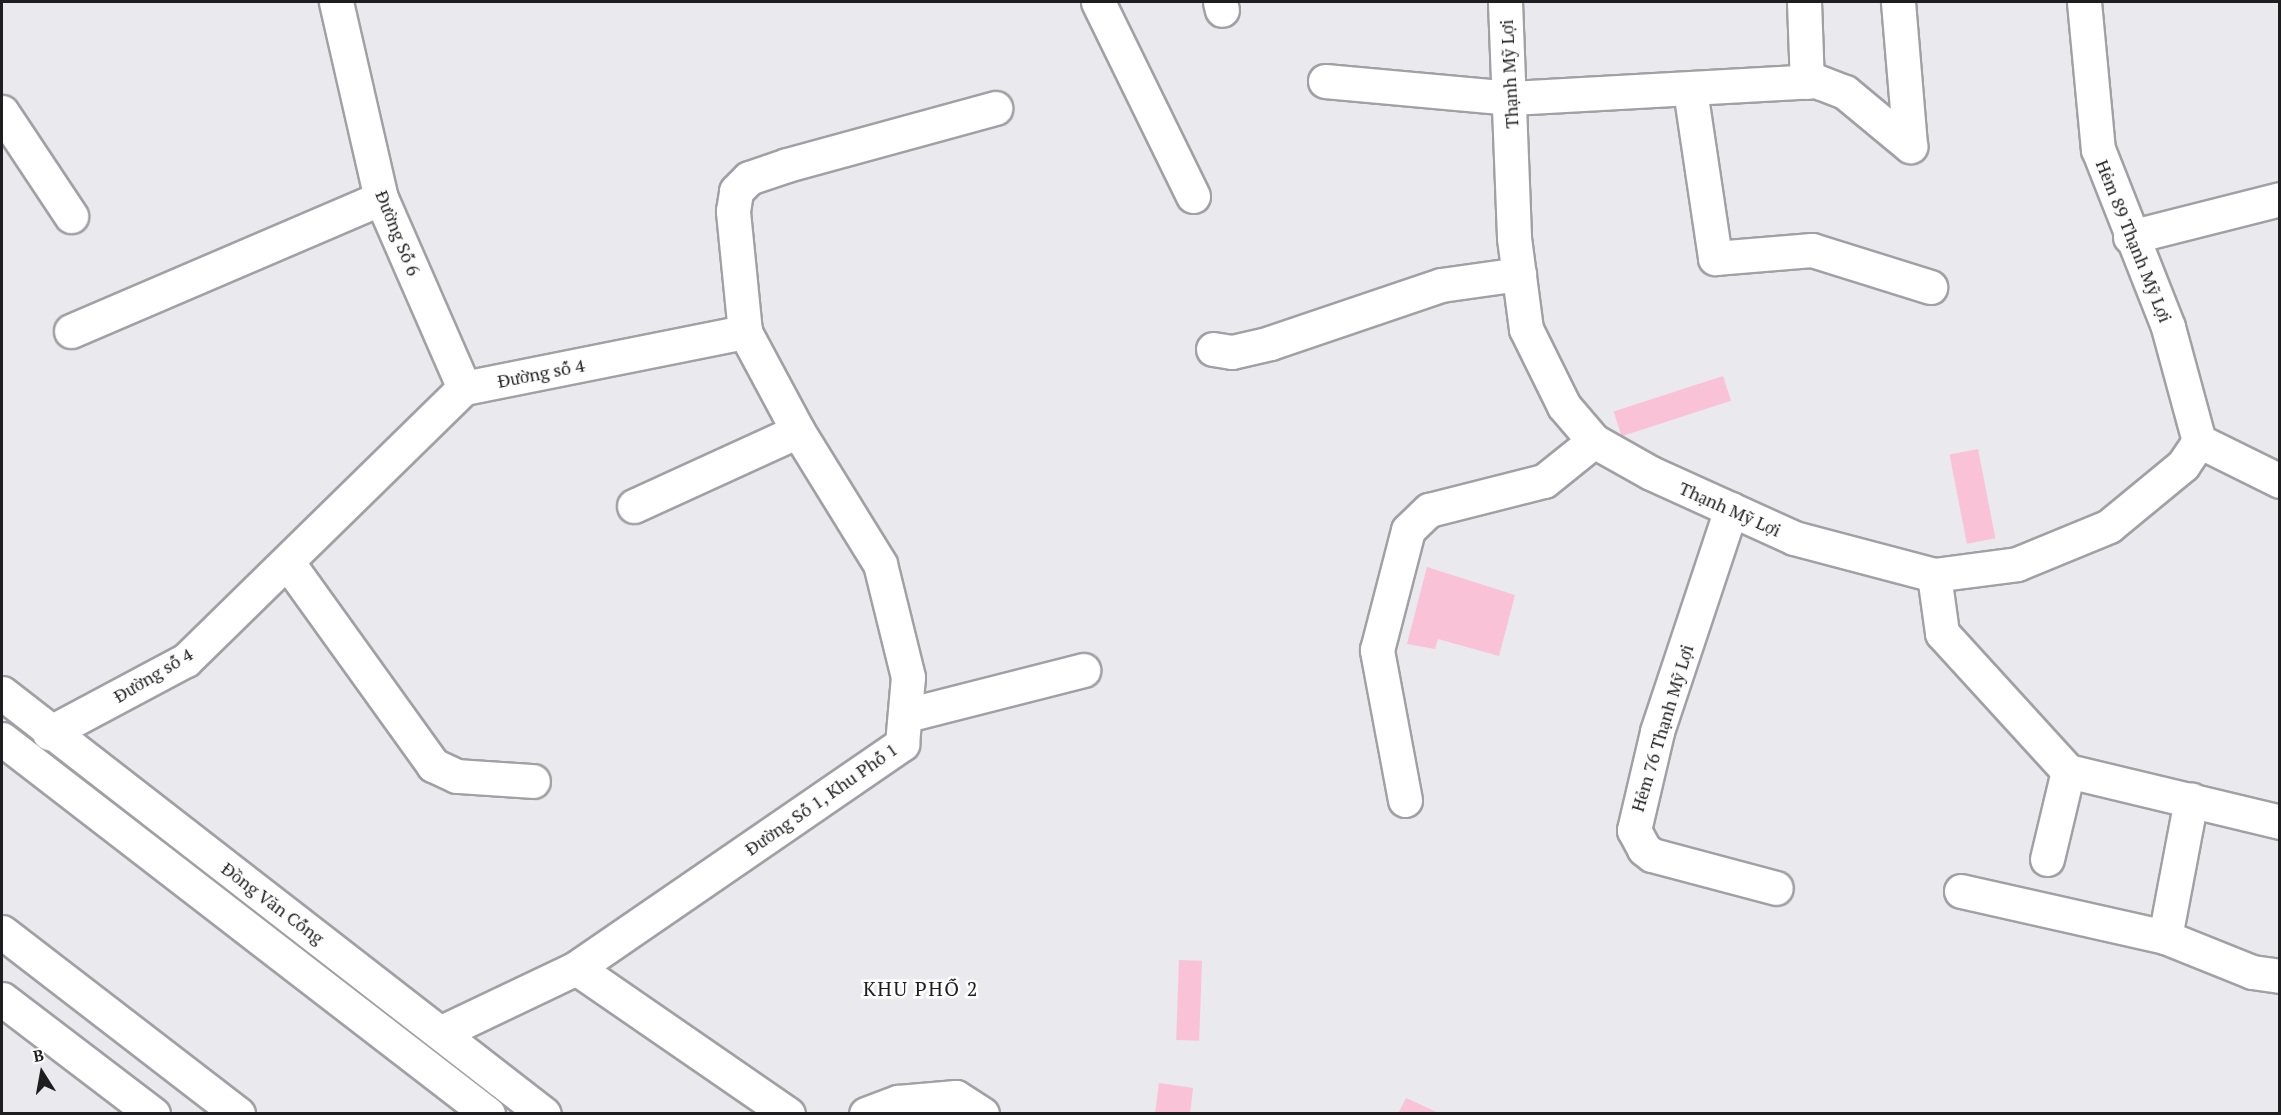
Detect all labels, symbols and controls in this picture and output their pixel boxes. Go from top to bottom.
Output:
street label: Thạnh Mỹ Lợi [1495,19,1523,129]
street label: Hẻm 89 Thạnh Mỹ Lợi [2091,156,2177,326]
street label: Đường Số 6 [371,187,425,279]
street label: Đường số 4 [496,354,586,392]
street label: Thạnh Mỹ Lợi [1676,477,1784,541]
street label: Hẻm 76 Thạnh Mỹ Lợi [1626,642,1698,814]
street label: Đường số 4 [110,643,196,707]
street label: Đường Số 1, Khu Phố 1 [740,738,902,860]
street label: Đồng Văn Cống [217,857,329,949]
district label: KHU PHỐ 2 [863,976,979,1000]
north arrow [12,1043,72,1103]
text: B [31,1044,46,1067]

